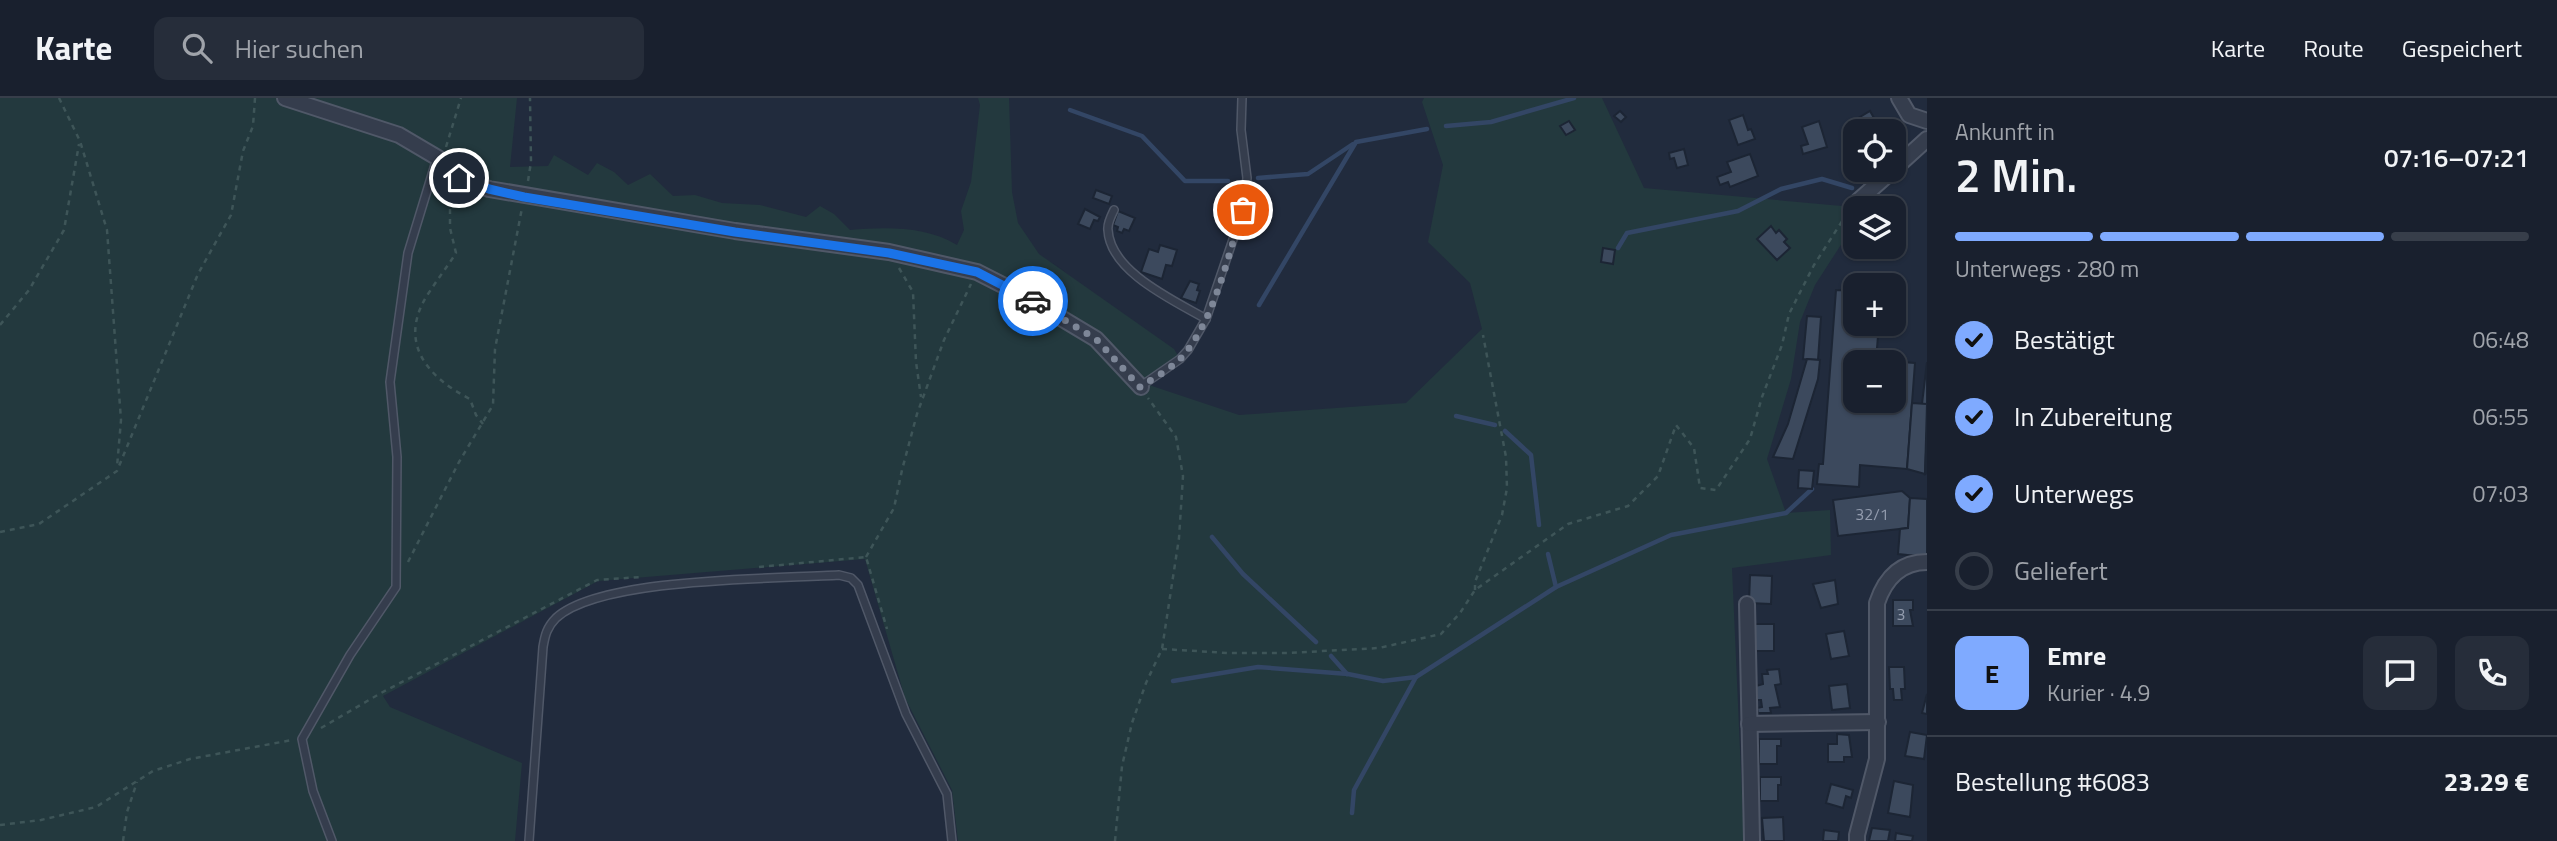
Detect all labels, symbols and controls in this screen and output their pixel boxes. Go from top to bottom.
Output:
search box [154,17,644,80]
text: Karte [35,23,112,73]
icon: search [178,29,216,67]
text: Hier suchen [234,29,364,68]
text: Karte [2211,30,2265,66]
text: Route [2303,30,2364,66]
text: Gespeichert [2402,30,2522,66]
text: Ankunft in [1955,114,2055,149]
map controls [1843,119,1906,413]
button: locate [1843,119,1906,182]
text: 07:16–07:21 [2384,138,2529,177]
text: 2 Min. [1955,140,2077,210]
pin [429,148,489,208]
icon: home [440,159,478,197]
pin [1213,180,1273,240]
icon: bag [1224,191,1262,229]
button: layers [1843,196,1906,259]
text: Unterwegs · 280 m [1955,251,2139,286]
courier [998,266,1068,336]
button: + [1843,273,1906,336]
icon: car [1014,282,1052,320]
text: Bestätigt [2014,320,2115,359]
icon: check [1955,321,1993,359]
text: 06:48 [2472,322,2529,357]
button: − [1843,350,1906,413]
text: In Zubereitung [2014,397,2172,436]
icon: check [1955,398,1993,436]
text: 06:55 [2472,399,2529,434]
text: Unterwegs [2014,474,2134,513]
icon: check [1955,475,1993,513]
text: 07:03 [2472,476,2529,511]
house number: 32/1 [1855,502,1889,526]
text: Geliefert [2014,551,2108,590]
house number: 3 [1897,602,1905,626]
text: Emre [2047,636,2106,675]
button: chat [2363,636,2437,710]
button: phone [2455,636,2529,710]
text: E [1985,654,1999,693]
text: Kurier · 4.9 [2047,675,2150,710]
text: Bestellung #6083 [1955,762,2150,801]
text: 23.29 € [2444,762,2529,801]

